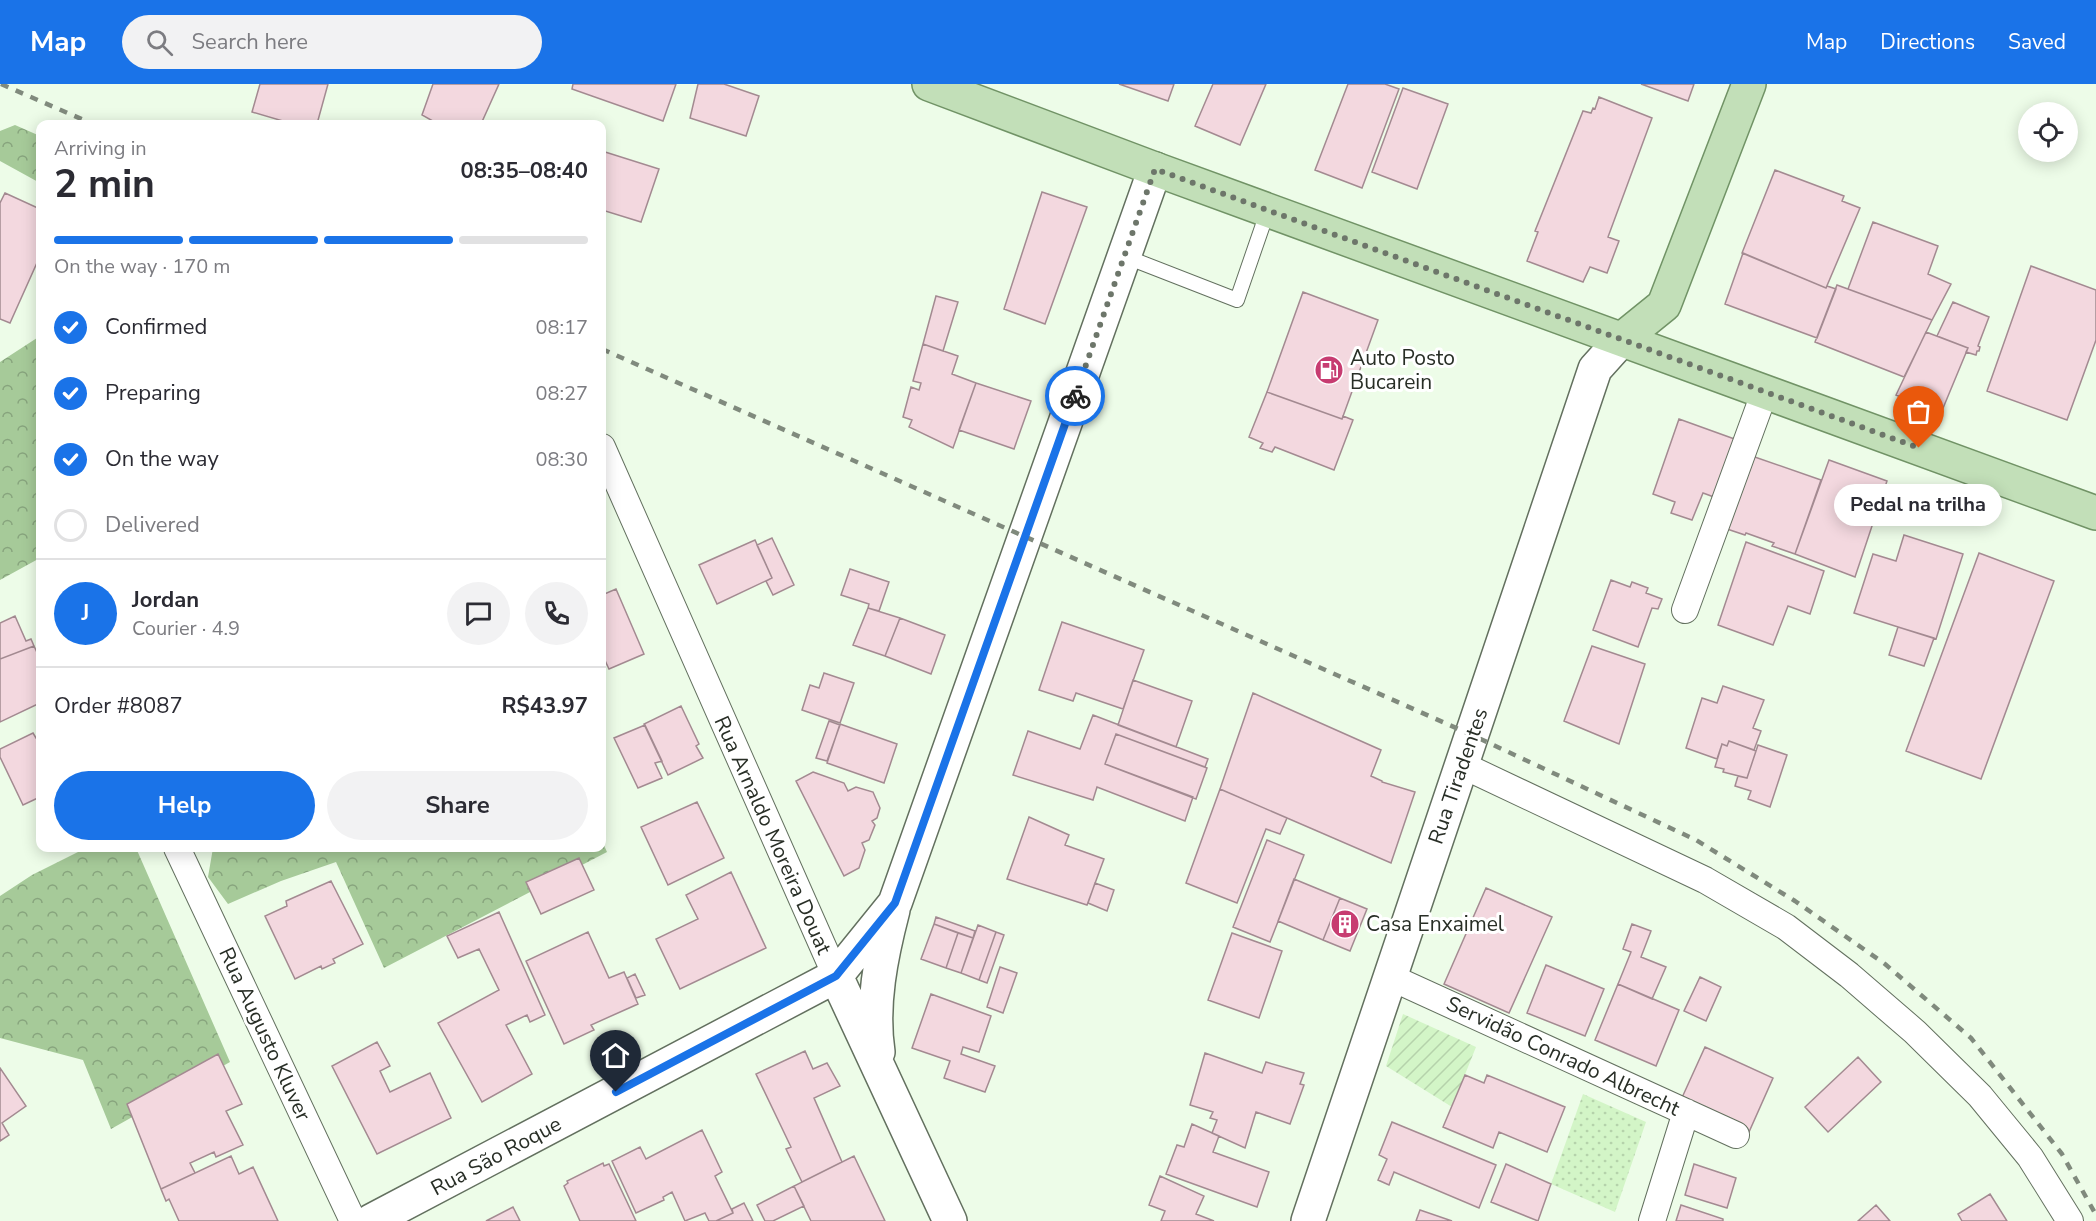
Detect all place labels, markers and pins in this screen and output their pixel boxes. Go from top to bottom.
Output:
place label: Auto Posto Bucarein [1350,344,1455,396]
fuel station icon: Auto Posto Bucarein [1313,354,1345,386]
pin [1893,386,1944,448]
callout: Pedal na trilha [1835,484,2003,526]
building icon: Casa Enxaimel [1329,908,1361,940]
place label: Casa Enxaimel [1366,910,1505,938]
pin [590,1030,641,1092]

